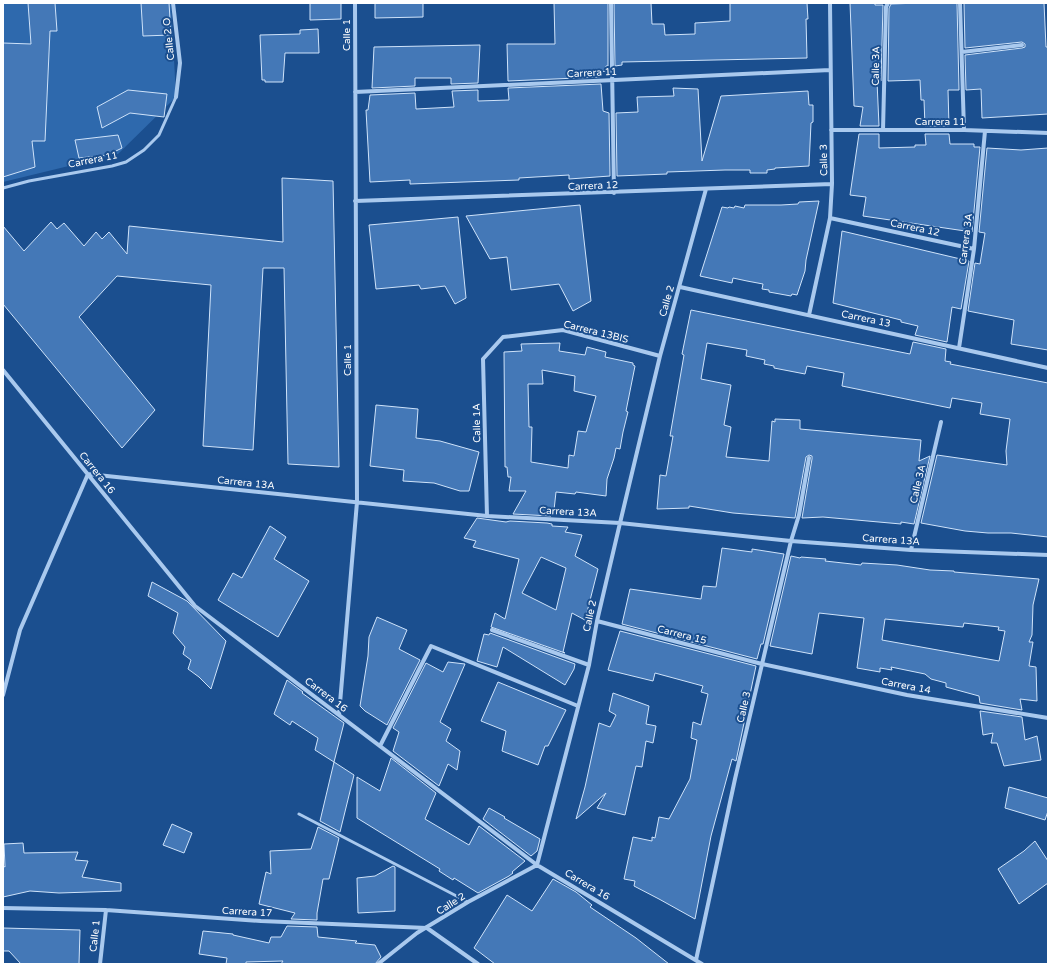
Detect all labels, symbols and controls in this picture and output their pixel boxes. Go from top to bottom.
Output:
street label: Calle 2 O [161,17,177,61]
street label: Calle 1 [341,19,353,51]
street label: Calle 3A [870,46,882,86]
street label: Carrera 11 [567,66,617,80]
street label: Carrera 11 [915,116,965,128]
street label: Calle 3 [818,144,830,176]
street label: Carrera 11 [67,149,119,171]
street label: Carrera 12 [568,179,618,193]
street label: Carrera 3A [957,213,975,265]
street label: Carrera 12 [889,217,941,239]
street label: Calle 2 [657,284,677,318]
street label: Carrera 13 [840,308,892,330]
street label: Carrera 13BIS [562,318,630,346]
street label: Calle 1 [342,344,354,376]
street label: Calle 1A [471,403,483,443]
street label: Carrera 16 [76,450,118,496]
street label: Calle 3A [908,463,928,505]
street label: Carrera 13A [217,474,275,492]
street label: Carrera 13A [539,504,597,520]
street label: Carrera 13A [862,532,920,548]
street label: Calle 2 [581,599,599,633]
street label: Carrera 15 [656,623,708,647]
street label: Carrera 16 [302,675,350,715]
street label: Carrera 14 [880,675,932,697]
street label: Calle 3 [735,690,753,724]
street label: Carrera 16 [562,867,612,903]
street label: Calle 2 [434,890,468,918]
street label: Carrera 17 [222,905,272,919]
street label: Calle 1 [87,919,103,953]

